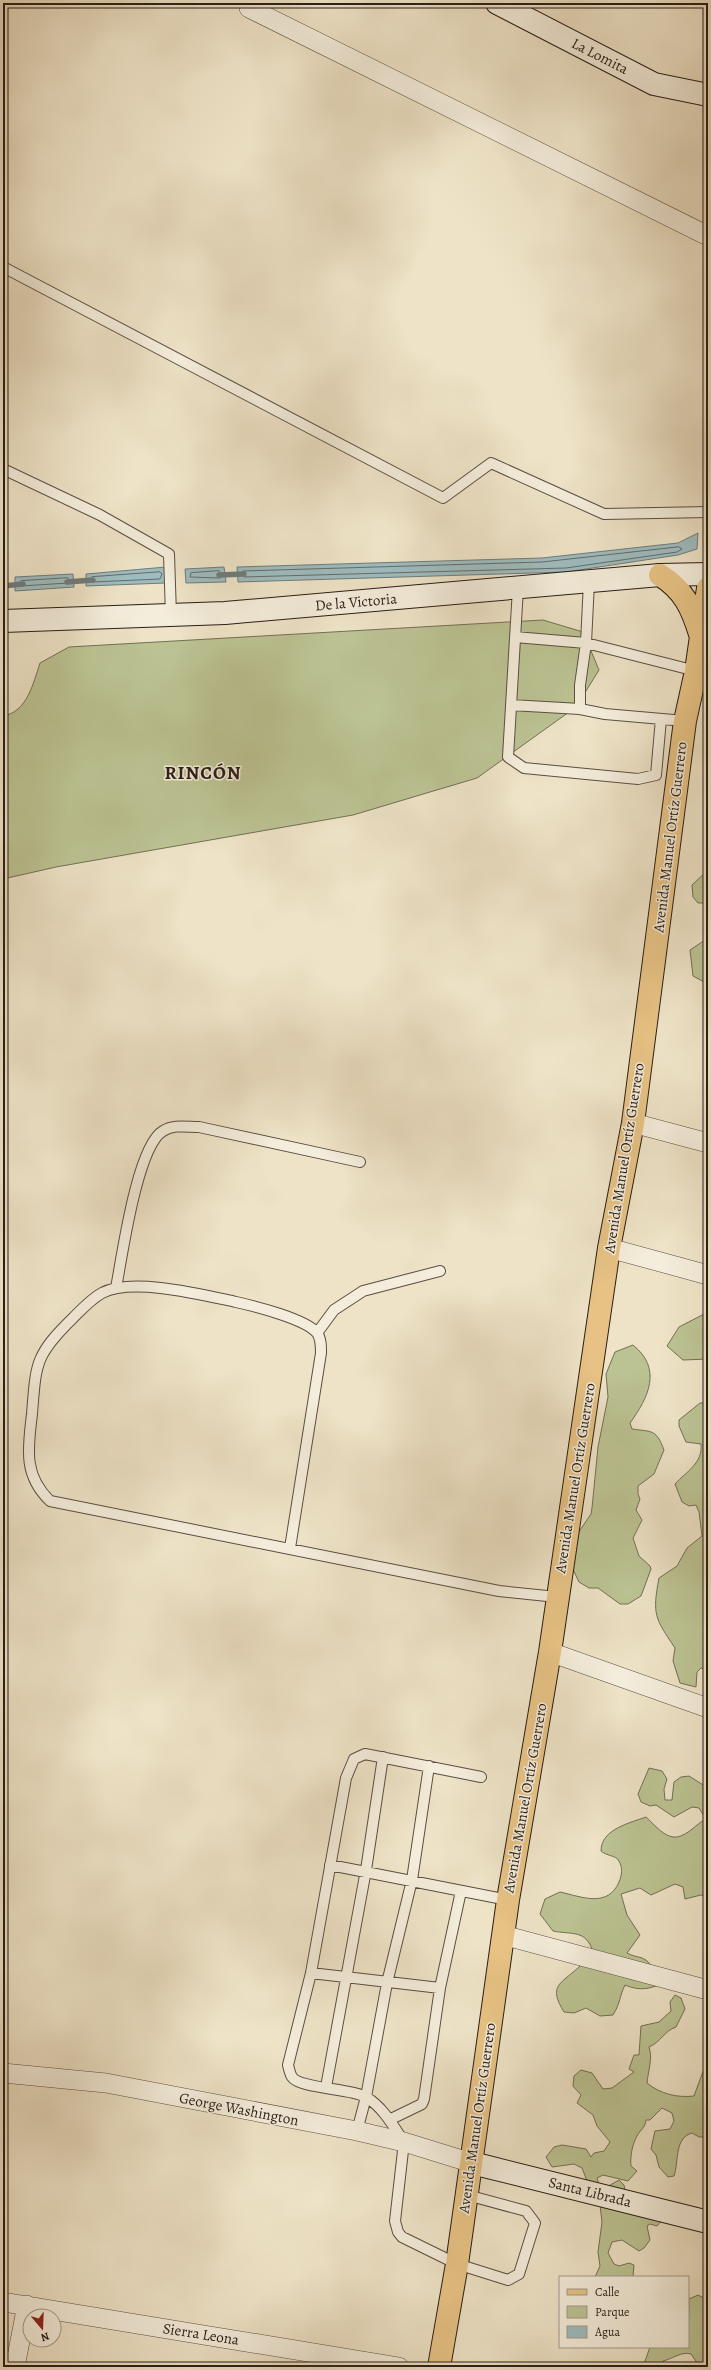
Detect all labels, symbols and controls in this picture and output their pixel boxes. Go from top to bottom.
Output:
street label: La Lomita [568,33,632,79]
street label: De la Victoria [314,588,398,616]
street label: Avenida Manuel Ortíz Guerrero [648,740,692,935]
district label: RINCÓN [164,760,242,786]
street label: Avenida Manuel Ortíz Guerrero [599,1062,649,1255]
street label: Avenida Manuel Ortíz Guerrero [550,1382,600,1575]
street label: Avenida Manuel Ortíz Guerrero [498,1702,552,1895]
street label: Avenida Manuel Ortíz Guerrero [454,2021,500,2216]
street label: George Washington [178,2088,300,2130]
street label: Santa Librada [546,2172,634,2212]
legend [559,2276,689,2348]
text: Calle [595,2284,619,2300]
text: Parque [595,2304,630,2320]
north arrow [22,2308,62,2348]
street label: Sierra Leona [161,2318,241,2350]
text: Agua [594,2324,621,2340]
text: N [39,2329,51,2345]

